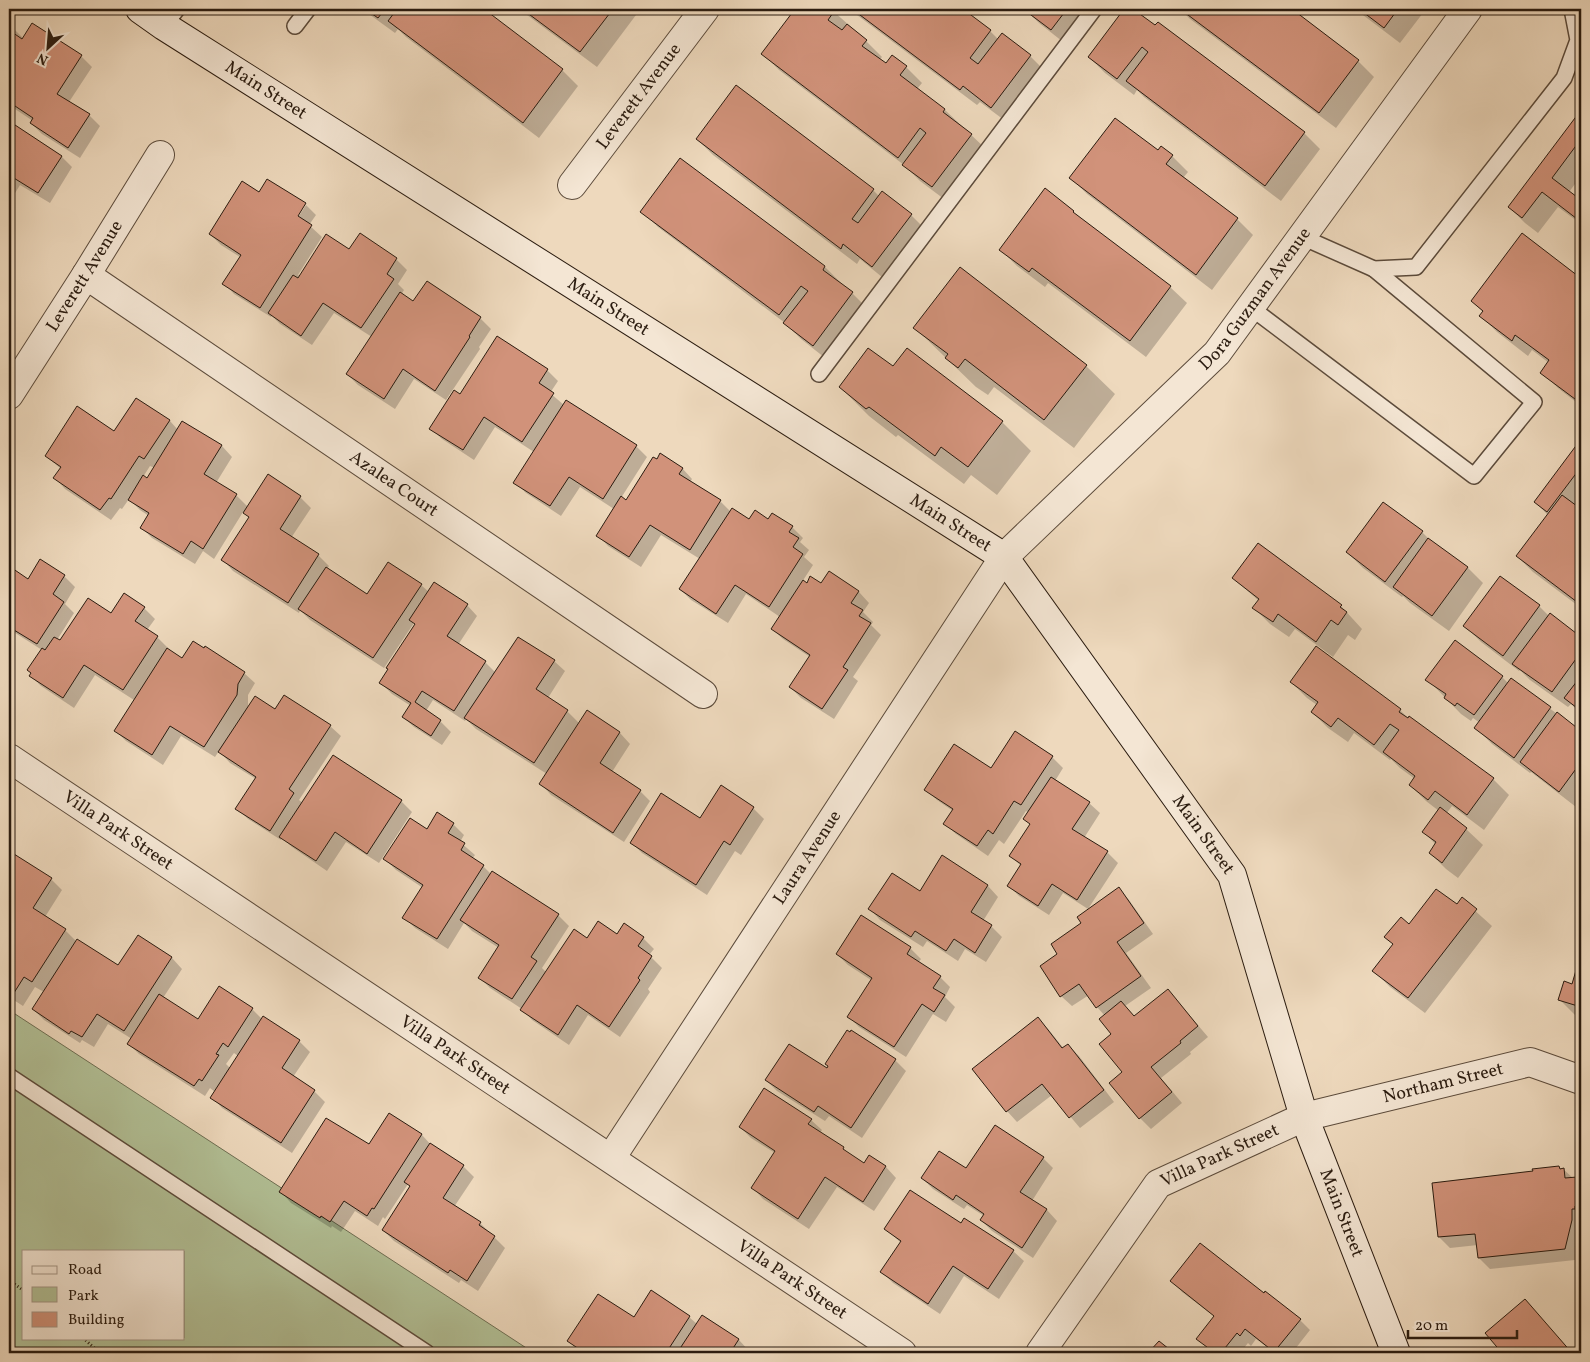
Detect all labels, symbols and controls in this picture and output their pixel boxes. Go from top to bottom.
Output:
north arrow [22,22,72,72]
street label: Leverett Avenue [591,38,687,155]
text: N [34,48,52,69]
street label: Main Street [220,55,312,126]
street label: Leverett Avenue [40,216,129,337]
street label: Dora Guzman Avenue [1193,222,1317,376]
street label: Main Street [562,271,654,342]
street label: Azalea Court [344,445,443,523]
street label: Main Street [905,488,996,559]
street label: Villa Park Street [58,785,178,876]
street label: Main Street [1166,790,1240,880]
street label: Laura Avenue [767,805,848,910]
street label: Villa Park Street [395,1009,515,1101]
street label: Northam Street [1380,1056,1506,1110]
street label: Villa Park Street [1156,1118,1283,1194]
street label: Main Street [1313,1165,1370,1261]
street label: Villa Park Street [732,1234,852,1326]
legend [22,1250,185,1340]
text: Road [68,1260,102,1281]
text: Park [68,1286,99,1307]
scale bar [1408,1307,1516,1339]
text: Building [68,1310,125,1331]
text: 20 m [1415,1316,1448,1337]

